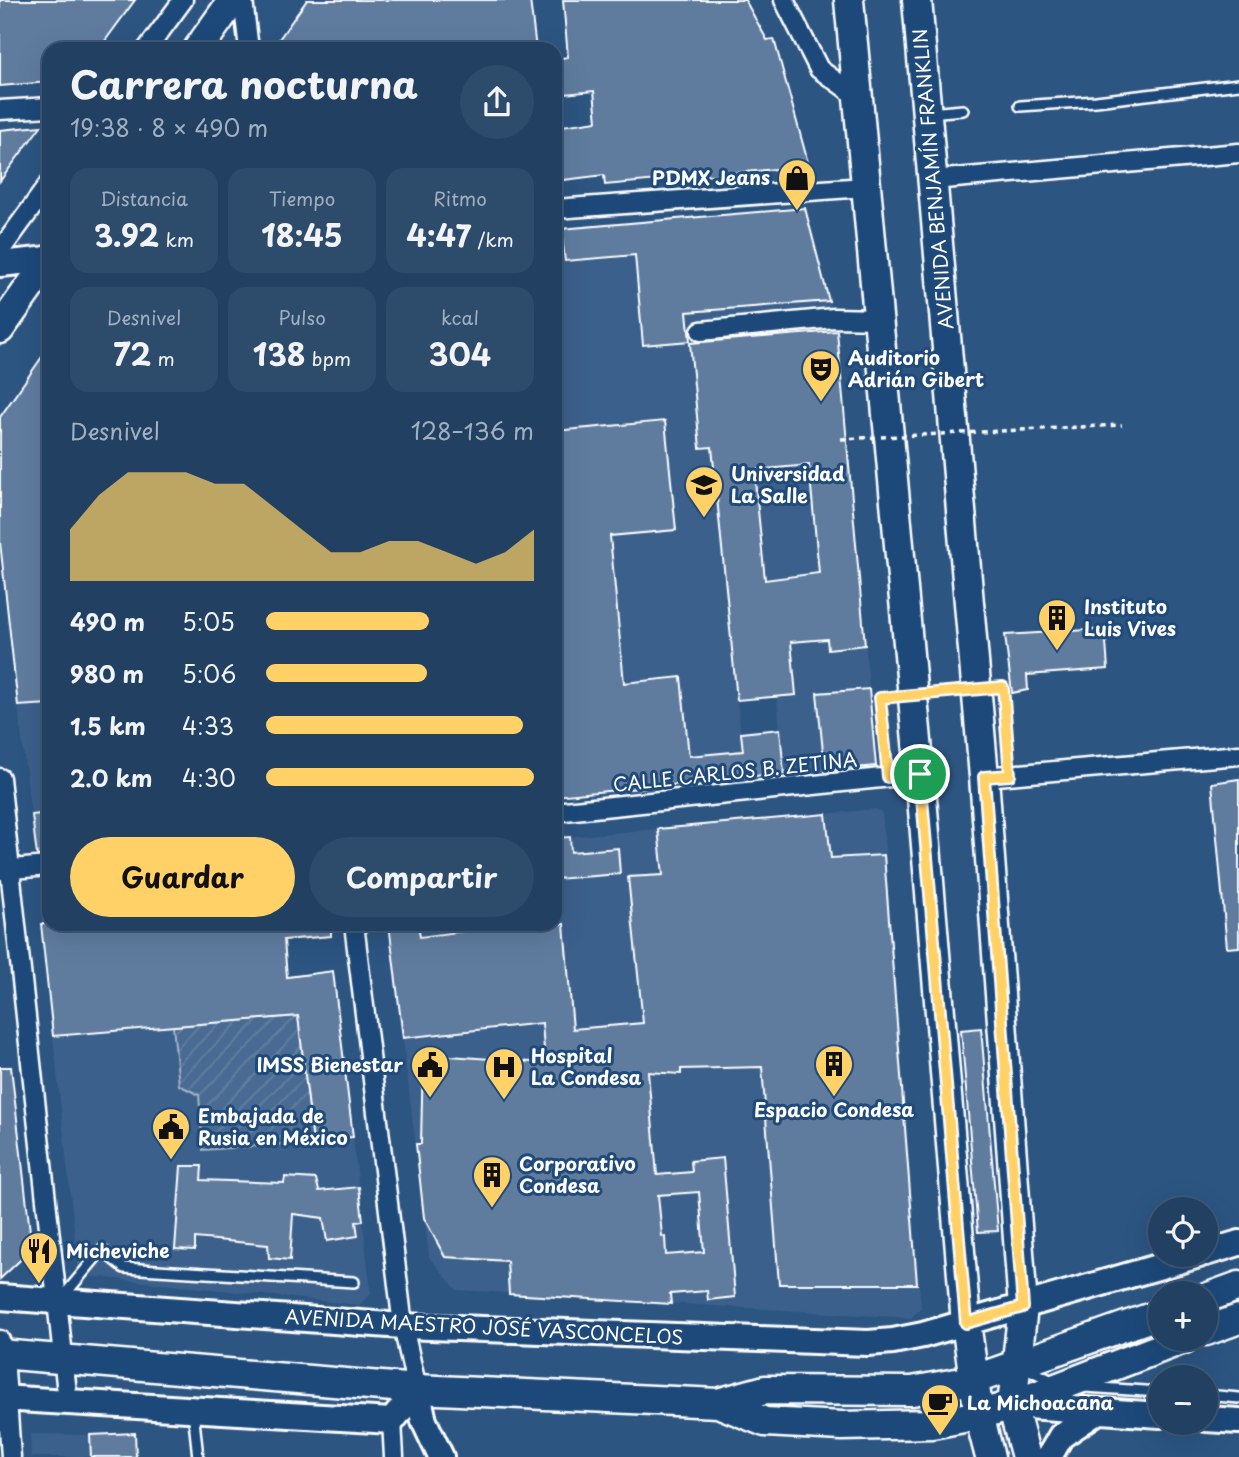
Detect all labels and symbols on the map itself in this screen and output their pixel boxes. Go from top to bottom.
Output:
street label: AVENIDA BENJAMÍN FRANKLIN [905,27,959,331]
shop icon: PDMX Jeans [776,157,818,212]
place label: PDMX Jeans [652,163,770,191]
place label: Auditorio Adrián Gibert [848,343,984,393]
theatre icon: Auditorio Adrián Gibert [800,348,842,403]
place label: Universidad La Salle [731,459,845,509]
school or university icon: Universidad La Salle [683,464,725,519]
place label: Instituto Luis Vives [1084,592,1176,642]
building icon: Instituto Luis Vives [1036,597,1078,652]
street label: CALLE CARLOS B. ZETINA [611,744,858,798]
pin [890,744,950,804]
place label: Hospital La Condesa [531,1041,642,1091]
building icon: Espacio Condesa [813,1043,855,1098]
public building icon: IMSS Bienestar [409,1044,451,1099]
hospital icon: Hospital La Condesa [483,1046,525,1101]
place label: IMSS Bienestar [257,1050,403,1078]
place label: Espacio Condesa [754,1095,914,1123]
place label: Embajada de Rusia en México [198,1101,348,1151]
public building icon: Embajada de Rusia en México [150,1106,192,1161]
place label: Corporativo Condesa [519,1149,636,1199]
building icon: Corporativo Condesa [471,1154,513,1209]
restaurant icon: Micheviche [18,1230,60,1285]
place label: Micheviche [66,1236,169,1264]
street label: AVENIDA MAESTRO JOSÉ VASCONCELOS [284,1302,684,1350]
cafe icon: La Michoacana [919,1382,961,1437]
place label: La Michoacana [967,1388,1114,1416]

